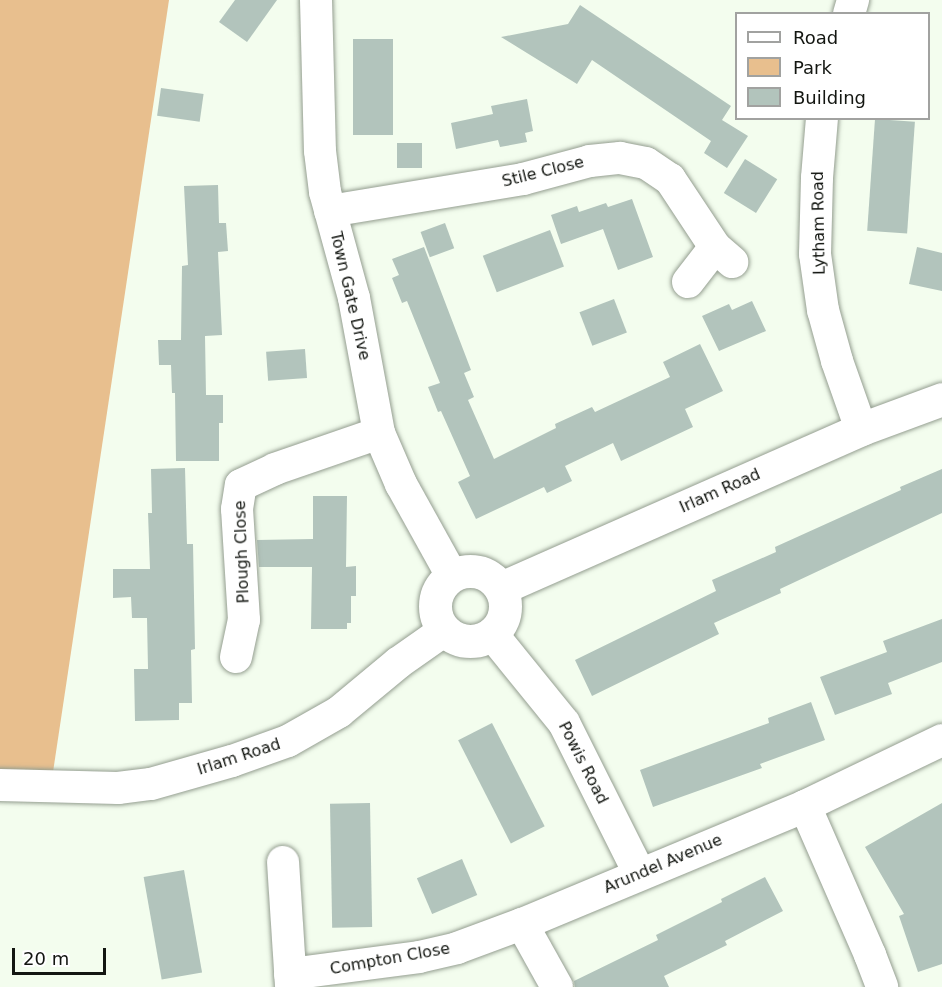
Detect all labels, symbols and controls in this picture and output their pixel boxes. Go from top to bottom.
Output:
legend [735,12,930,120]
text: Road [793,27,838,48]
text: Park [793,57,832,78]
text: Building [793,87,866,108]
street label: Stile Close [500,153,586,191]
street label: Lytham Road [808,171,830,275]
street label: Town Gate Drive [326,230,374,362]
street label: Irlam Road [677,465,763,517]
street label: Plough Close [231,500,253,604]
street label: Powis Road [554,719,612,807]
street label: Irlam Road [195,735,283,779]
street label: Arundel Avenue [601,830,725,898]
scale bar [15,936,110,974]
street label: Compton Close [328,939,452,979]
text: 20 m [23,948,69,969]

